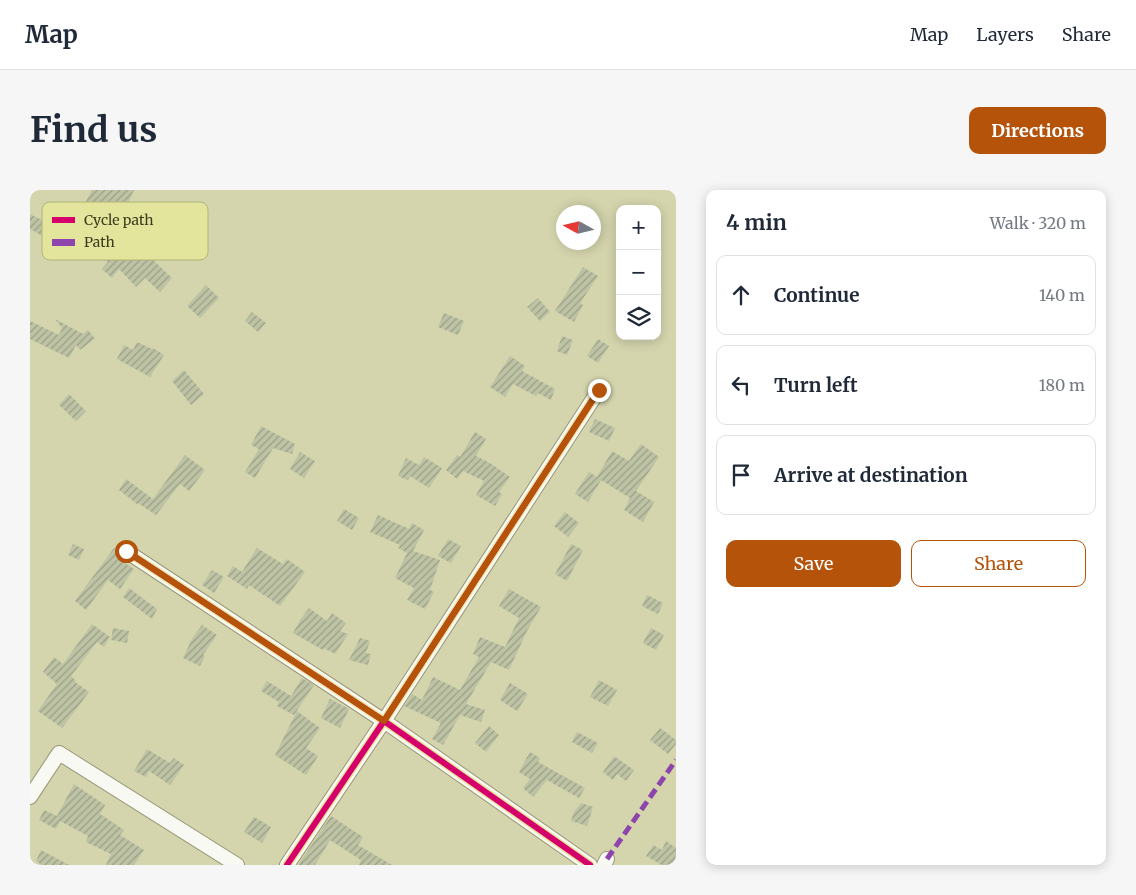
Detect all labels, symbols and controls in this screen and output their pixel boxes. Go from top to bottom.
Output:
text: Map [25,19,78,50]
text: Map [910,23,948,46]
text: Layers [976,23,1034,46]
text: Share [1062,23,1111,46]
button: Directions [969,107,1106,154]
text: Find us [30,108,157,152]
legend [42,202,208,260]
north arrow [556,205,601,250]
map controls [616,205,661,340]
button: + [616,205,661,250]
text: 4 min [726,209,787,236]
text: Cycle path [84,211,154,229]
text: Walk · 320 m [990,213,1086,233]
text: Path [84,233,115,251]
button: − [616,250,661,295]
icon: ahead [727,281,755,309]
text: Continue [774,283,860,307]
text: 140 m [1039,285,1085,305]
button: layers [616,295,661,340]
icon: left [727,371,755,399]
text: Turn left [774,373,858,397]
text: 180 m [1039,375,1085,395]
route end [588,379,611,402]
icon: arrive [727,461,755,489]
text: Arrive at destination [774,463,968,487]
route start [115,540,138,563]
button: Save [726,540,901,587]
button: Share [911,540,1086,587]

